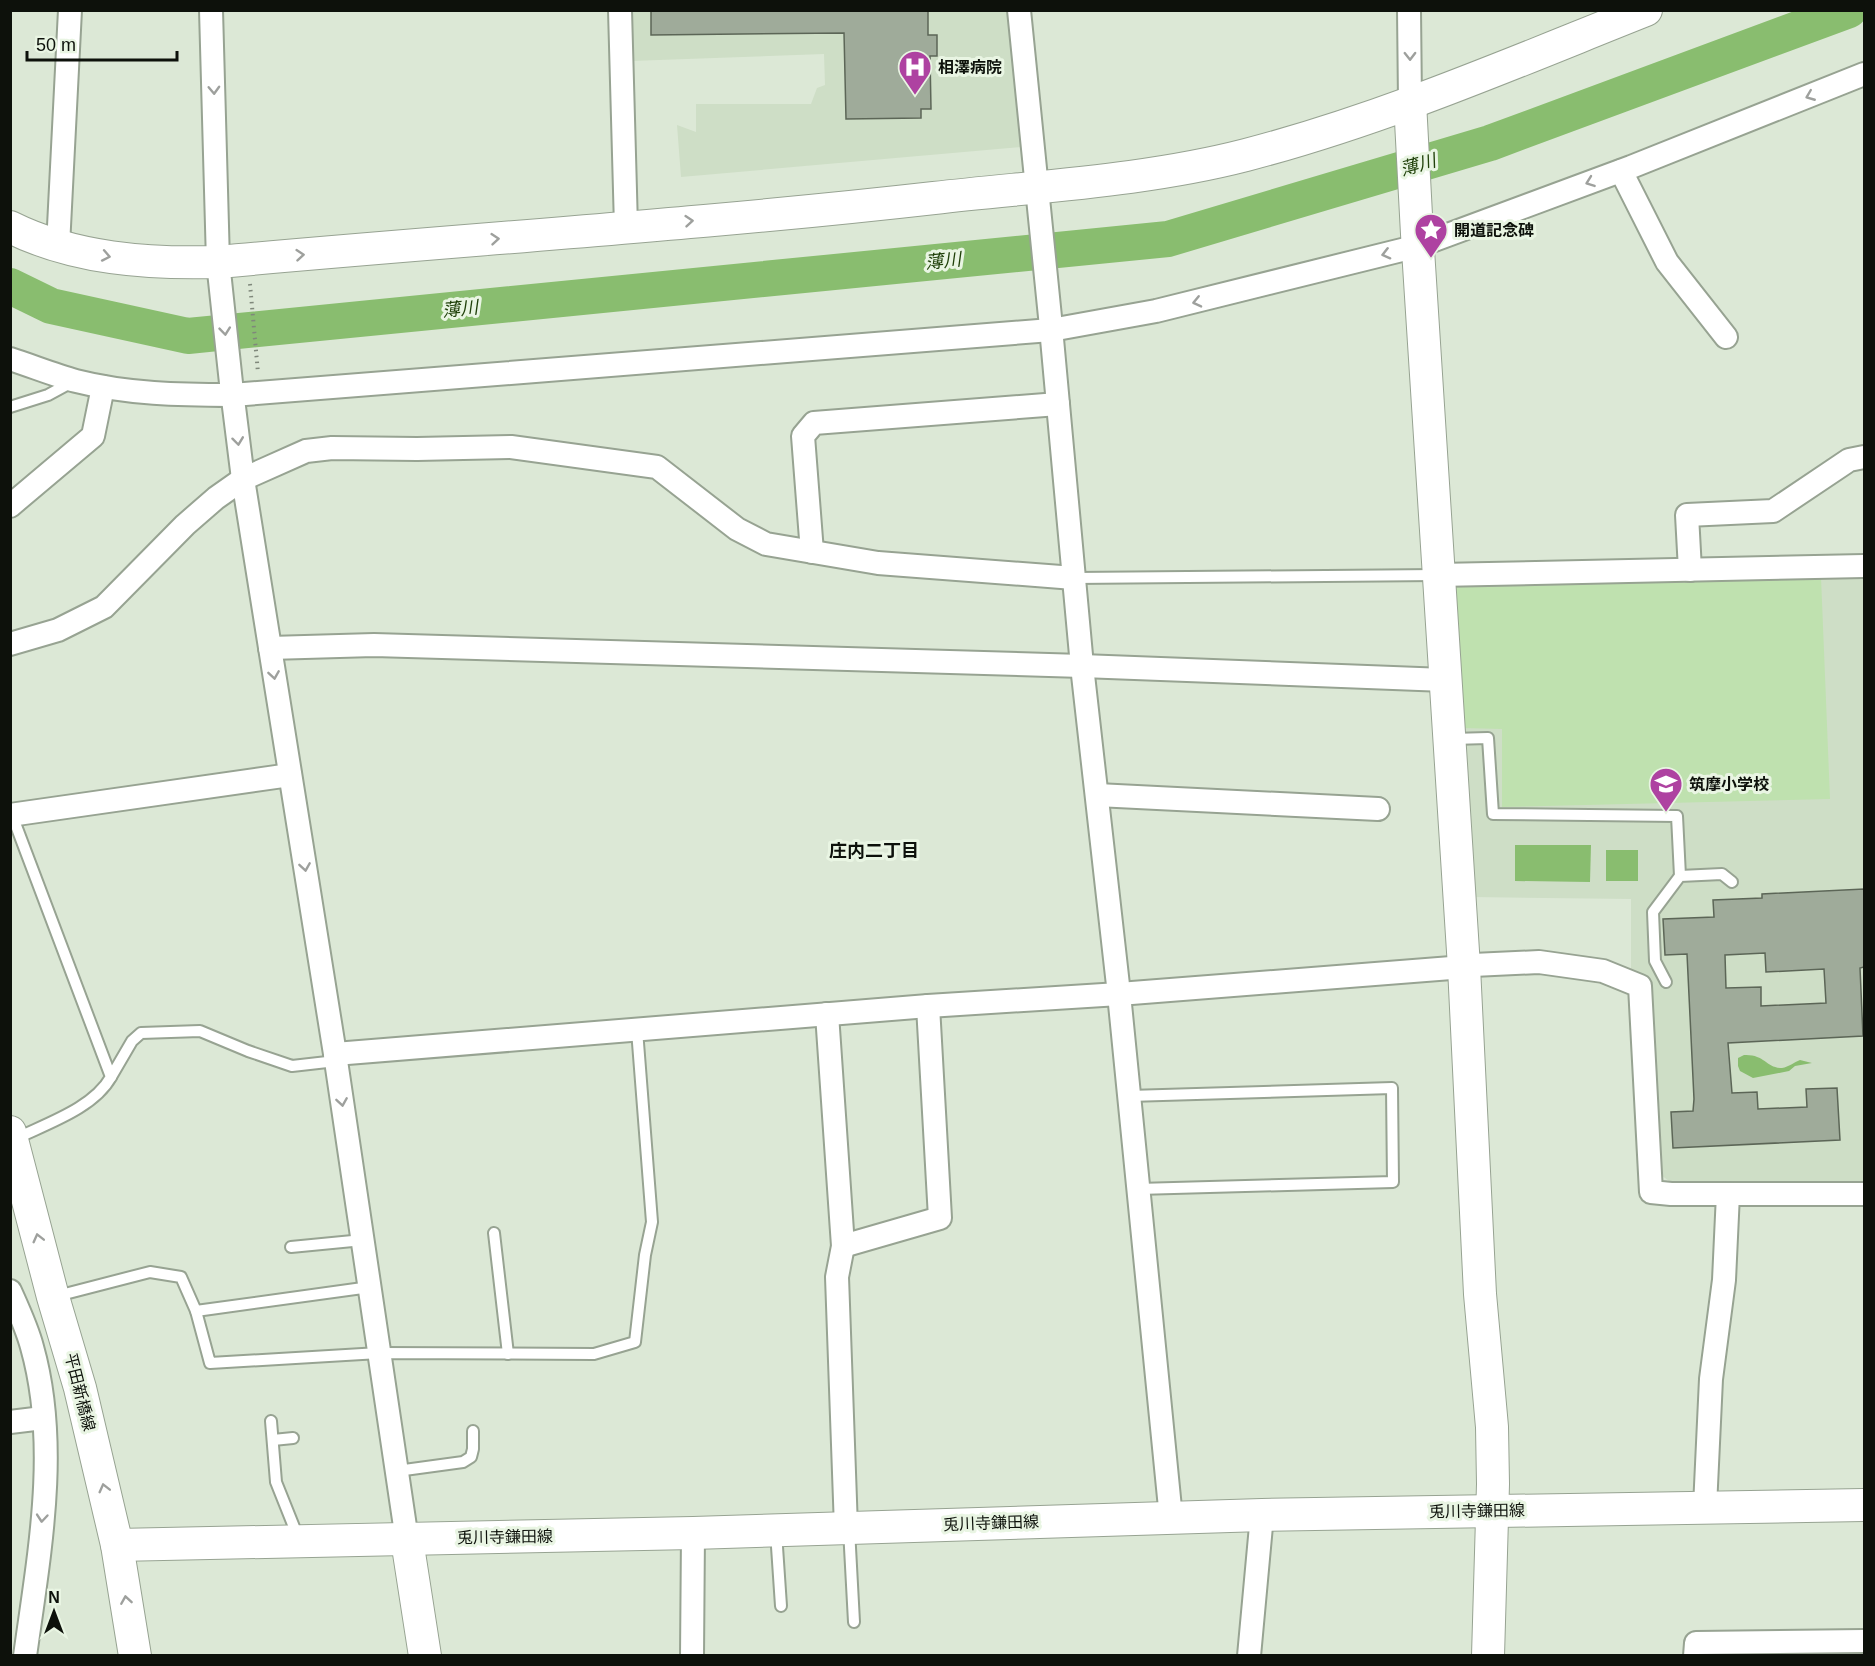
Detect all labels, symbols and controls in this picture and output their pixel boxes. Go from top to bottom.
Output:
scale bar [27,24,177,62]
text: 50 m [36,35,76,55]
hospital icon: 相澤病院 [897,49,933,96]
one-way arrow [1404,52,1416,61]
place label: 相澤病院 [938,59,1002,76]
one-way arrow [207,85,220,94]
one-way arrow [1805,88,1816,101]
water label: 薄川 [1398,150,1440,180]
one-way arrow [1585,175,1595,188]
place icon: 開道記念碑 [1413,212,1449,259]
one-way arrow [684,215,694,228]
place label: 開道記念碑 [1454,222,1534,239]
one-way arrow [490,233,499,246]
one-way arrow [1381,247,1391,260]
one-way arrow [101,249,111,262]
one-way arrow [296,249,305,262]
water label: 薄川 [924,249,964,273]
one-way arrow [1192,294,1202,307]
water label: 薄川 [441,297,481,321]
one-way arrow [218,327,231,336]
one-way arrow [232,436,244,445]
one-way arrow [268,670,280,679]
school or university icon: 筑摩小学校 [1648,766,1684,813]
place label: 筑摩小学校 [1689,776,1769,793]
district label: 庄内二丁目 [829,841,919,861]
one-way arrow [298,863,310,872]
one-way arrow [335,1097,347,1106]
one-way arrow [33,1234,46,1244]
street label: 平田新橋線 [62,1351,98,1433]
one-way arrow [98,1483,111,1493]
street label: 兎川寺鎌田線 [1429,1502,1525,1520]
street label: 兎川寺鎌田線 [943,1513,1039,1533]
one-way arrow [36,1514,49,1523]
street label: 兎川寺鎌田線 [457,1528,553,1546]
north arrow [24,1582,84,1642]
text: N [48,1589,60,1606]
one-way arrow [121,1596,133,1605]

